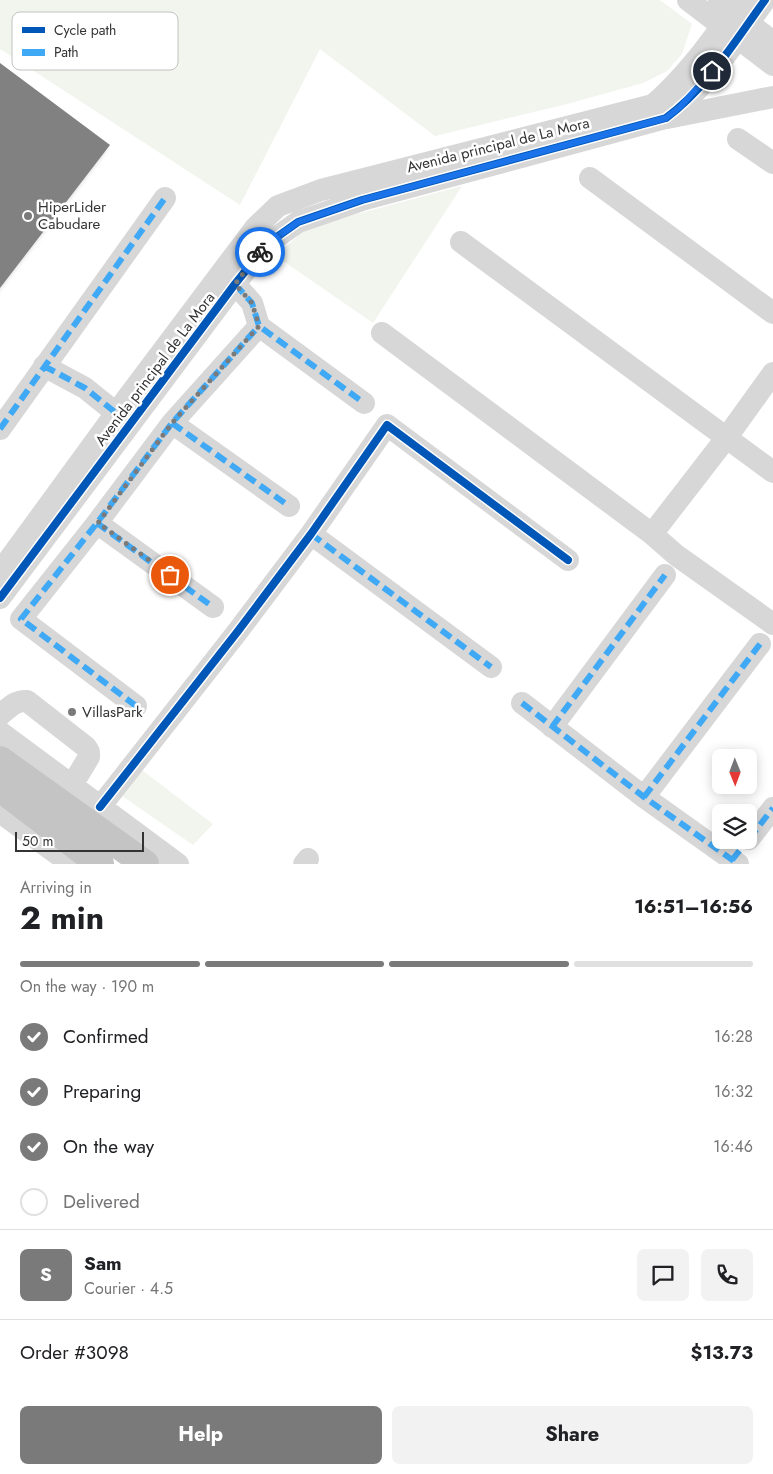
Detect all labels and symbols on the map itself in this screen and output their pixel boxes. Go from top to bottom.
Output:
legend [12,12,178,70]
text: Cycle path [54,20,116,40]
text: Path [54,42,79,62]
pin [691,50,733,92]
street label: Avenida principal de La Mora [404,112,592,178]
place label: HiperLider Cabudare [38,196,107,235]
marker: HiperLider Cabudare [22,210,34,222]
courier [235,227,285,277]
street label: Avenida principal de La Mora [90,288,220,450]
pin [149,554,191,596]
place label: VillasPark [82,701,143,723]
marker: VillasPark [66,706,78,718]
north arrow [712,749,758,794]
scale bar [15,829,144,852]

